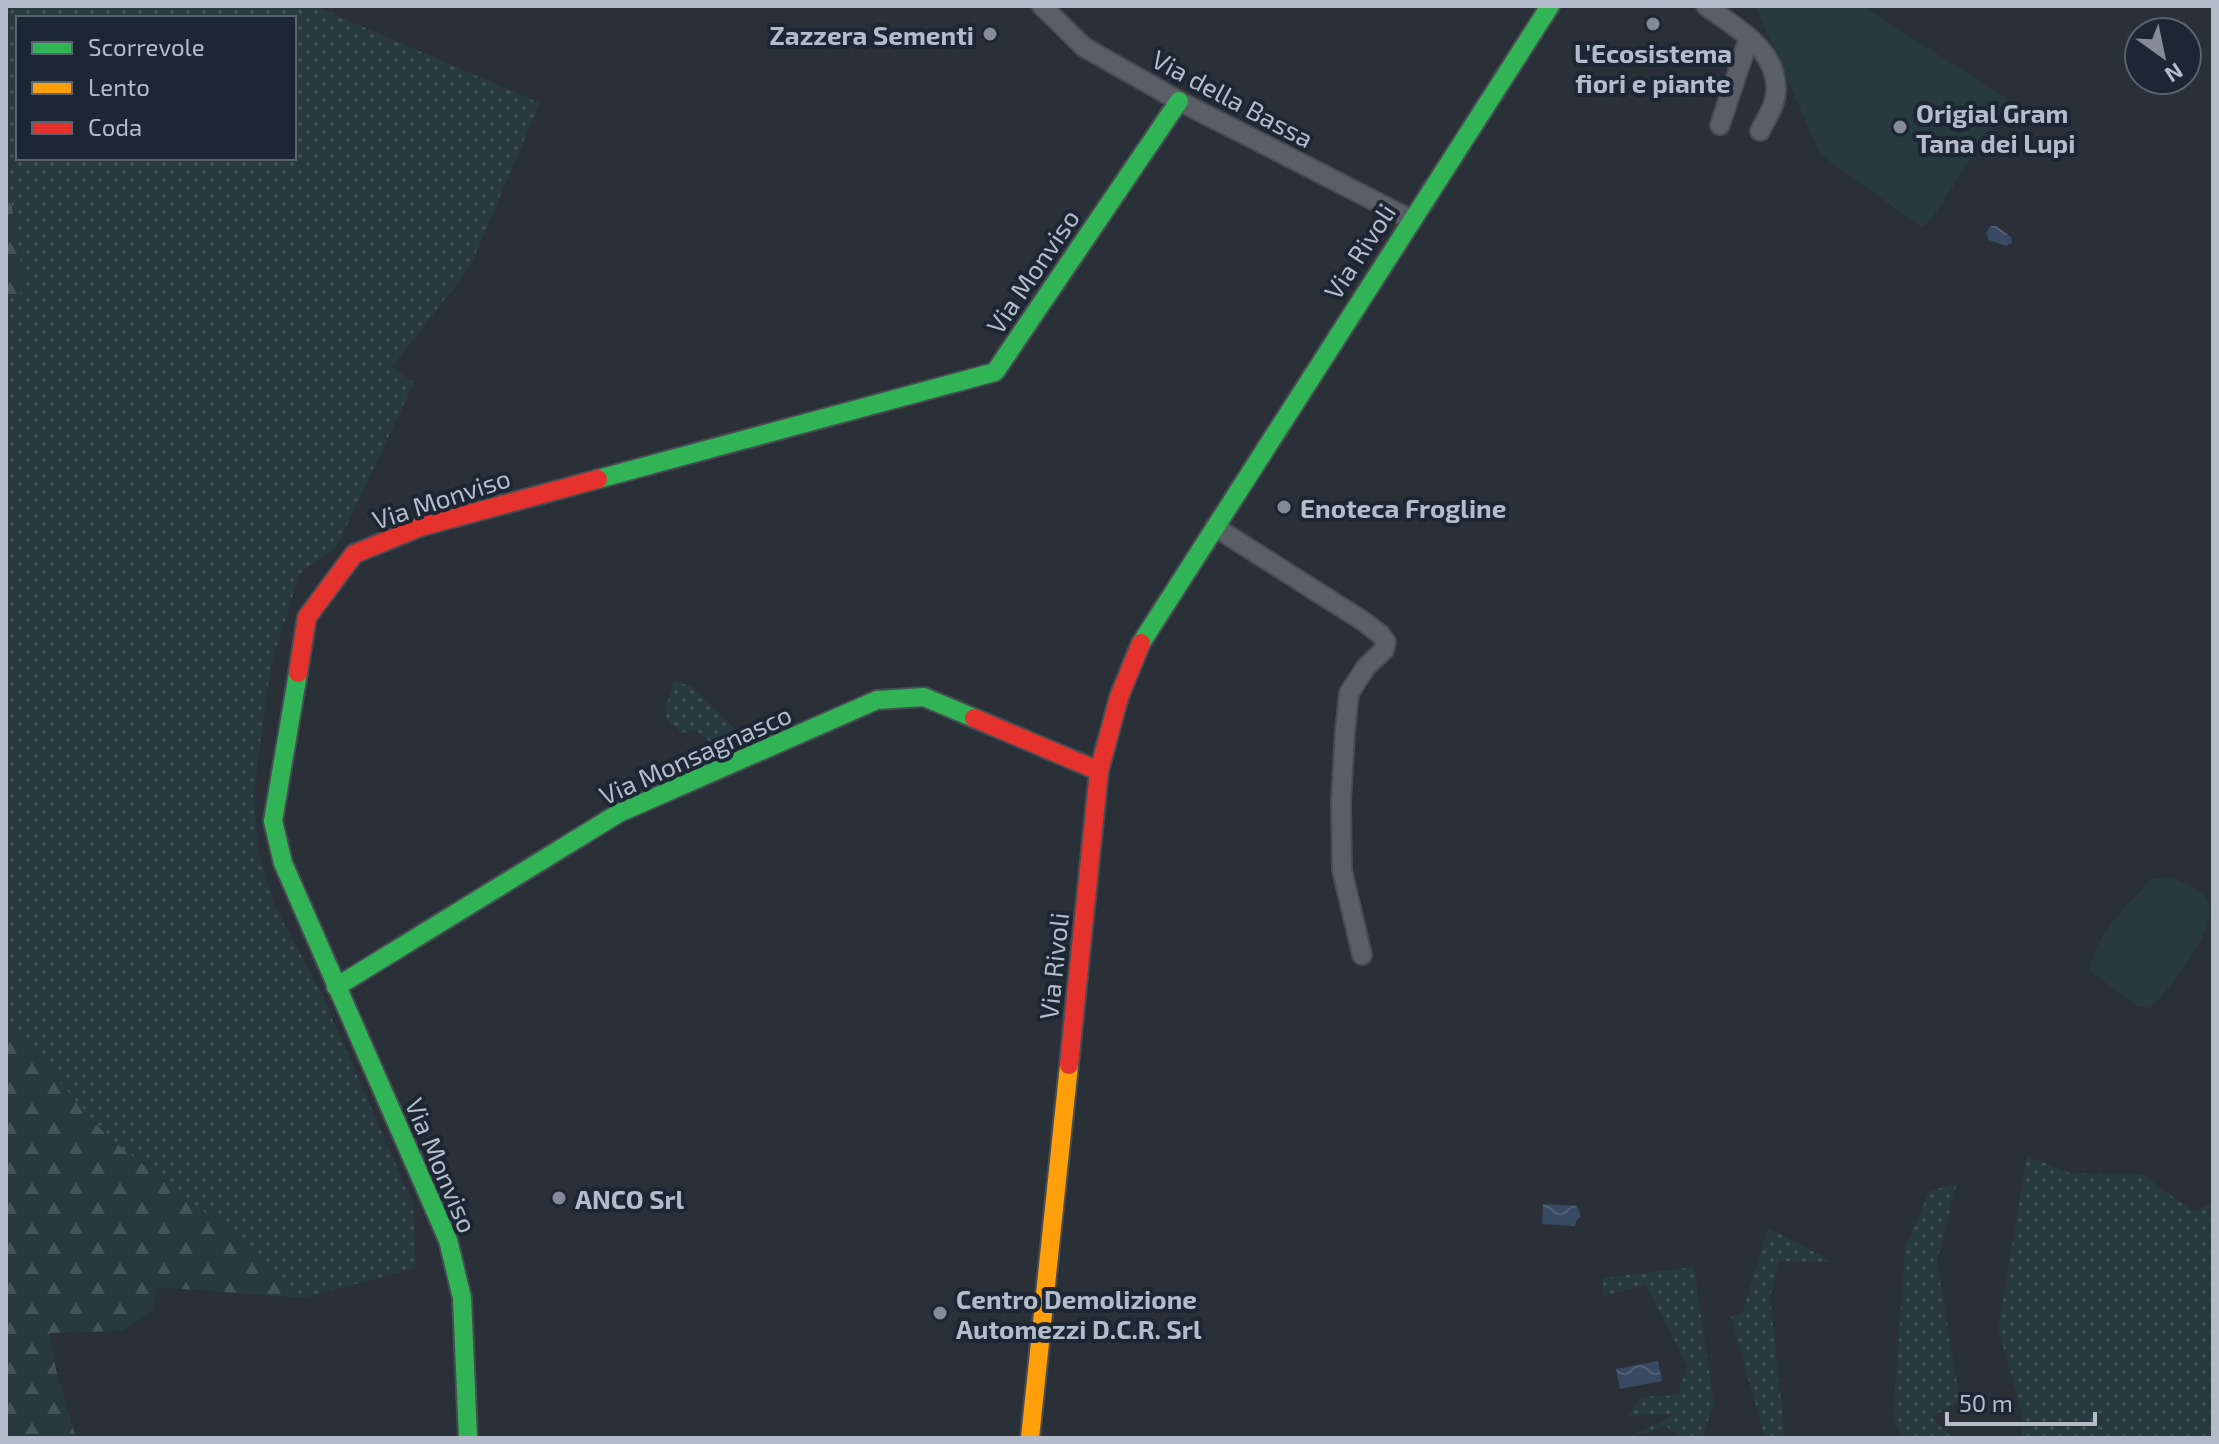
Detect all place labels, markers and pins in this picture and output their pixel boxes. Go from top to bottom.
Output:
marker: L'Ecosistema fiori e piante [1644,15,1662,33]
place label: Zazzera Sementi [770,19,974,50]
marker: Zazzera Sementi [981,25,999,43]
place label: L'Ecosistema fiori e piante [1574,37,1732,98]
place label: Origial Gram Tana dei Lupi [1916,97,2075,158]
marker: Origial Gram Tana dei Lupi [1891,118,1909,136]
place label: Enoteca Frogline [1300,492,1506,523]
marker: Enoteca Frogline [1275,498,1293,516]
place label: ANCO Srl [575,1183,685,1214]
marker: ANCO Srl [550,1189,568,1207]
place label: Centro Demolizione Automezzi D.C.R. Srl [956,1283,1202,1344]
marker: Centro Demolizione Automezzi D.C.R. Srl [931,1304,949,1322]

